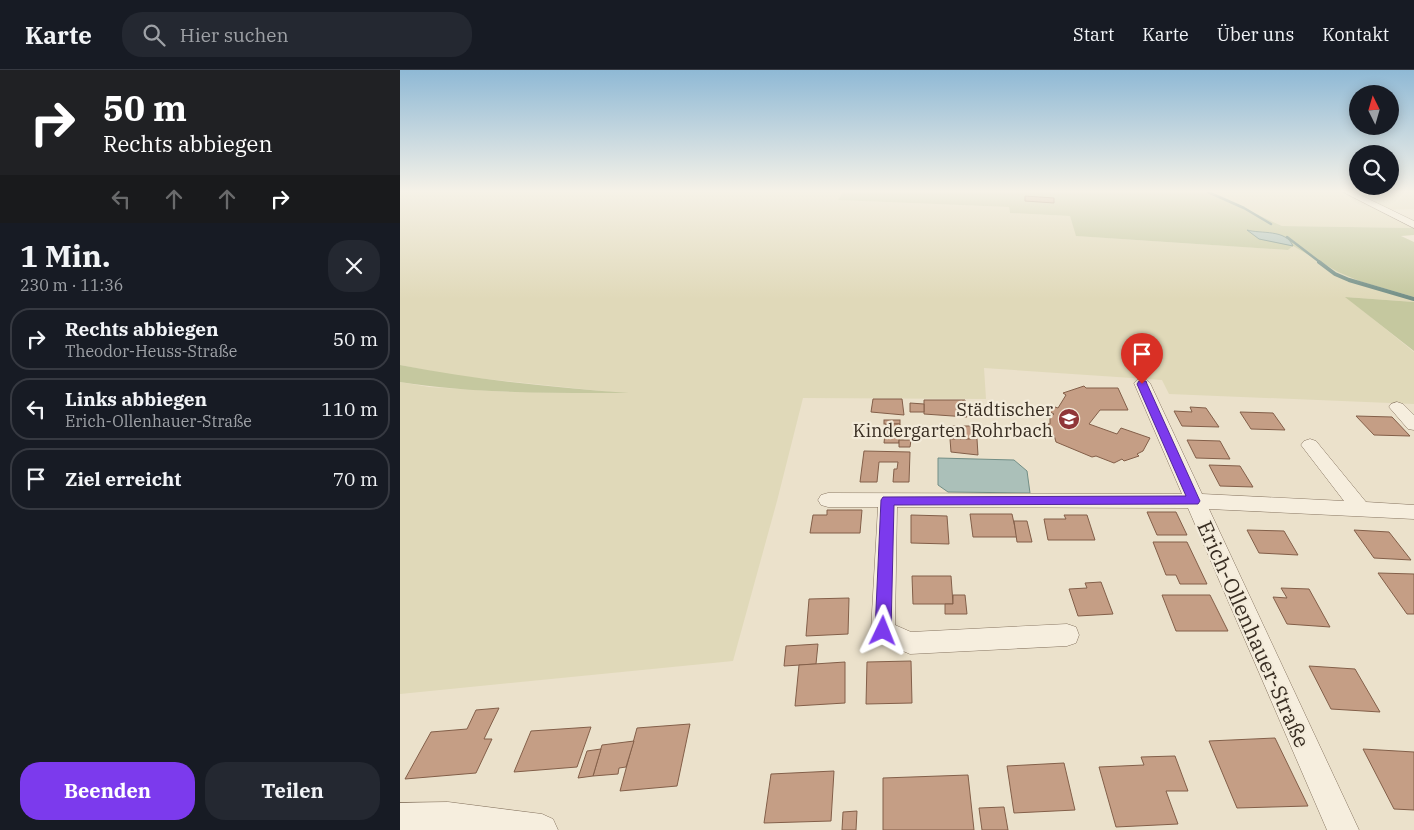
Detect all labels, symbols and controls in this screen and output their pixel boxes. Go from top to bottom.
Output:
search box [122,12,472,57]
text: Karte [25,19,92,51]
icon: search [140,21,168,49]
text: Hier suchen [180,23,289,47]
text: Start [1073,23,1114,46]
text: Karte [1142,23,1189,46]
text: Über uns [1217,23,1294,46]
text: Kontakt [1322,23,1389,46]
text: 50 m [103,85,187,131]
north arrow [1349,85,1399,135]
map controls [1349,85,1399,195]
icon: right [20,90,85,155]
text: Rechts abbiegen [103,129,272,158]
button: search [1349,145,1399,195]
icon: left [107,185,135,213]
icon: ahead [160,185,188,213]
icon: ahead [213,185,241,213]
icon: right [266,185,294,213]
text: 1 Min. [20,236,111,275]
button: close [328,240,380,292]
text: 230 m · 11:36 [20,275,123,295]
text: Rechts abbiegen [65,317,219,341]
icon: right [22,325,50,353]
text: 50 m [333,327,378,351]
pin [1121,333,1163,384]
icon: arrive [1128,340,1156,368]
text: Theodor-Heuss-Straße [65,341,237,361]
text: Links abbiegen [65,387,207,411]
icon: left [22,395,50,423]
text: 110 m [321,397,378,421]
place label: Städtischer Kindergarten Rohrbach [853,398,1053,442]
school or university icon: Städtischer Kindergarten Rohrbach [1057,407,1081,431]
text: Erich-Ollenhauer-Straße [65,411,252,431]
icon: arrive [22,465,50,493]
text: Ziel erreicht [65,467,181,491]
text: 70 m [333,467,378,491]
street label: Erich-Ollenhauer-Straße [1191,516,1317,752]
position arrow [856,604,908,656]
button: Beenden [20,762,195,820]
button: Teilen [205,762,380,820]

